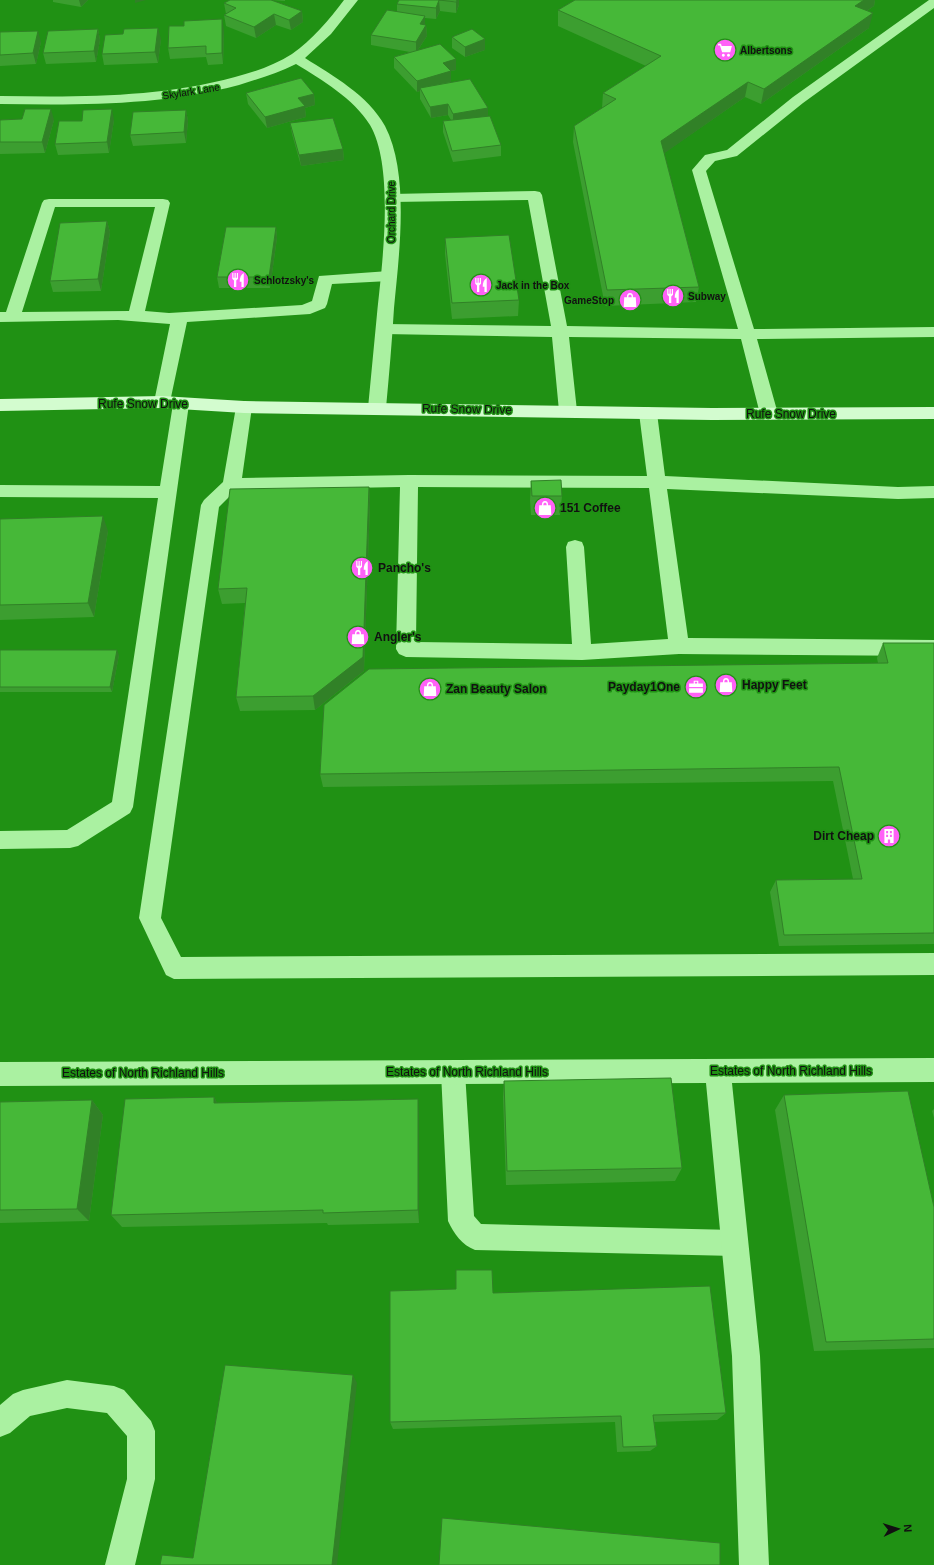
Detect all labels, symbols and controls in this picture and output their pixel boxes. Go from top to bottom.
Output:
supermarket icon: Albertsons [712,37,738,63]
place label: Albertsons [740,45,793,56]
street label: Skylark Lane [162,81,221,101]
street label: Orchard Drive [386,180,397,243]
restaurant icon: Schlotzsky's [225,267,251,293]
restaurant icon: Jack in the Box [468,272,494,298]
place label: Schlotzsky's [254,275,315,286]
place label: Jack in the Box [496,280,570,291]
restaurant icon: Subway [660,283,686,309]
shop icon: GameStop [617,287,643,313]
place label: Subway [688,291,726,302]
place label: GameStop [564,295,614,306]
street label: Rufe Snow Drive [98,397,188,411]
street label: Rufe Snow Drive [422,401,512,417]
street label: Rufe Snow Drive [746,407,836,421]
shop icon: 151 Coffee [532,495,558,521]
place label: 151 Coffee [560,501,621,515]
restaurant icon: Pancho's [349,555,375,581]
place label: Pancho's [378,561,431,575]
shop icon: Angler's [345,624,371,650]
place label: Angler's [374,630,422,644]
shop icon: Happy Feet [713,672,739,698]
office icon: Payday1One [683,674,709,700]
shop icon: Zan Beauty Salon [417,676,443,702]
place label: Happy Feet [742,678,807,692]
place label: Payday1One [608,680,680,694]
place label: Zan Beauty Salon [446,682,547,696]
building icon: Dirt Cheap [876,823,902,849]
place label: Dirt Cheap [813,829,874,843]
street label: Estates of North Richland Hills [710,1064,872,1078]
street label: Estates of North Richland Hills [386,1065,548,1079]
street label: Estates of North Richland Hills [62,1066,224,1080]
north arrow [878,1509,918,1549]
text: N [902,1524,914,1533]

